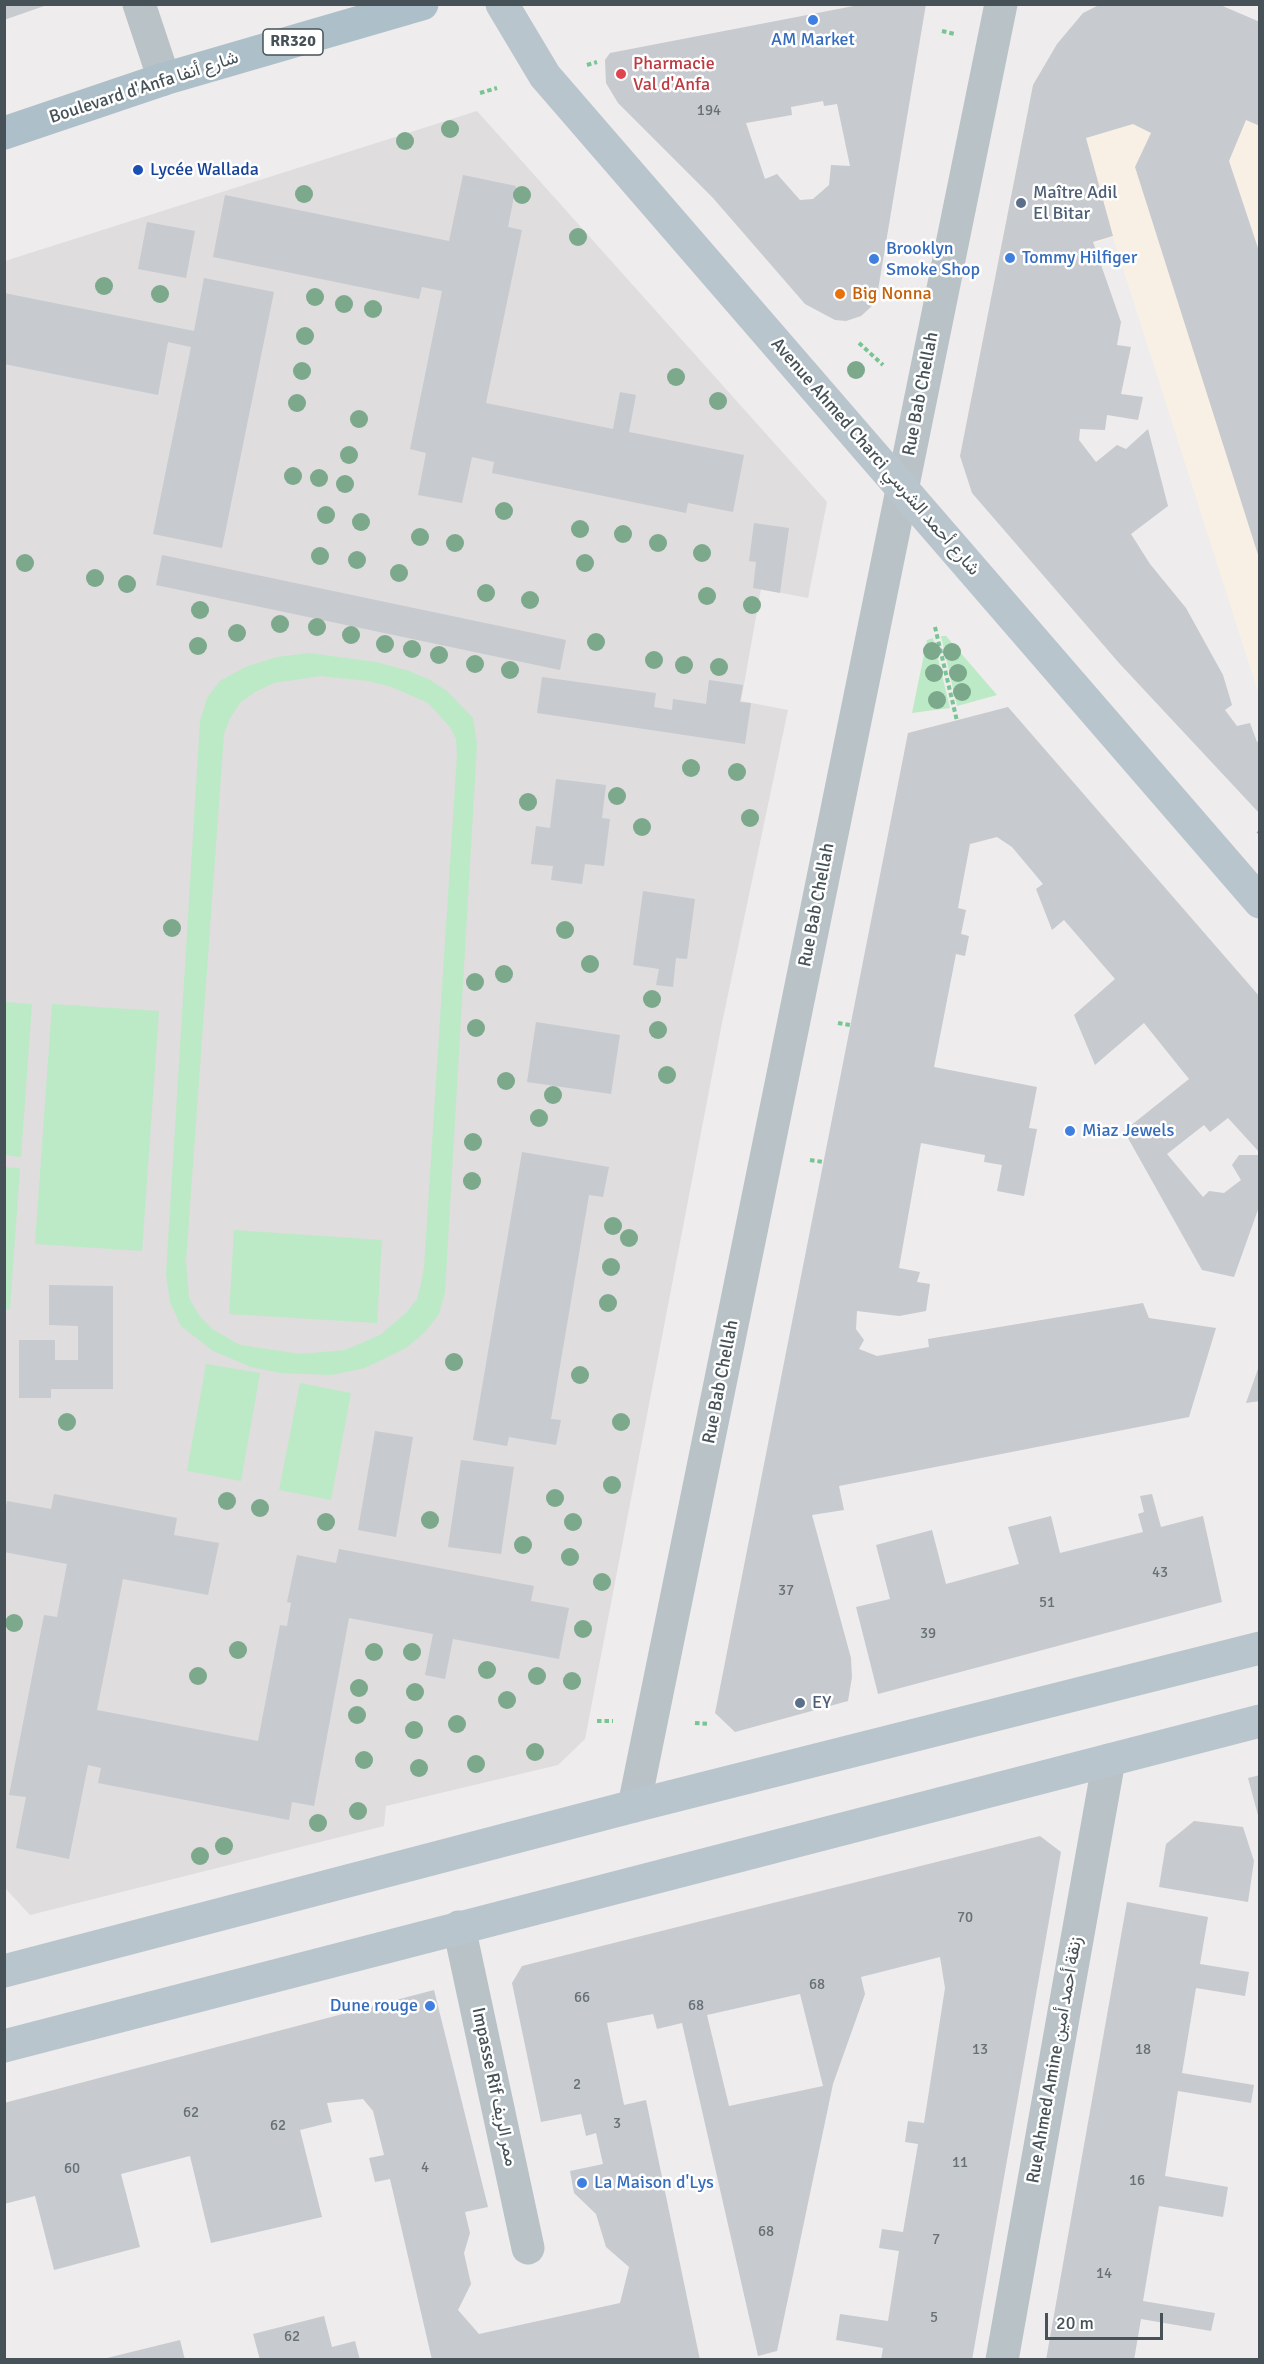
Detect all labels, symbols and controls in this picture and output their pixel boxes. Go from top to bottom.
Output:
marker: AM Market [806,13,820,27]
road number: RR320 [263,29,323,55]
place label: AM Market [771,29,855,51]
street label: Boulevard d'Anfa شارع أنفا [47,47,241,129]
place label: Pharmacie Val d'Anfa [633,53,715,96]
marker: Pharmacie Val d'Anfa [614,67,628,81]
house number: 194 [697,102,721,120]
place label: Lycée Wallada [150,159,259,181]
marker: Lycée Wallada [131,163,145,177]
place label: Maître Adil El Bitar [1033,182,1118,224]
marker: Maître Adil El Bitar [1014,196,1028,210]
place label: Brooklyn Smoke Shop [886,238,980,280]
place label: Tommy Hilfiger [1022,247,1137,269]
marker: Tommy Hilfiger [1003,251,1017,265]
marker: Brooklyn Smoke Shop [867,252,881,266]
place label: Big Nonna [852,283,932,305]
marker: Big Nonna [833,287,847,301]
street label: Rue Bab Chellah [898,330,944,458]
street label: Avenue Ahmed Charci شارع أحمد الشرسي [766,334,984,580]
street label: Rue Bab Chellah [794,841,840,969]
place label: Miaz Jewels [1082,1120,1174,1142]
marker: Miaz Jewels [1063,1124,1077,1138]
street label: Rue Bab Chellah [698,1318,744,1446]
house number: 43 [1152,1564,1168,1582]
house number: 37 [778,1582,794,1600]
house number: 51 [1039,1594,1055,1612]
house number: 39 [920,1625,936,1643]
place label: EY [812,1692,831,1714]
marker: EY [793,1696,807,1710]
house number: 70 [957,1909,973,1927]
street label: Rue Ahmed Amine زنقة أحمد أمين [1023,1935,1087,2185]
house number: 68 [809,1976,825,1994]
house number: 66 [574,1989,590,2007]
place label: Dune rouge [330,1995,418,2017]
house number: 68 [688,1997,704,2015]
marker: Dune rouge [423,1999,437,2013]
street label: Impasse Rif ممر الريف [467,2005,521,2169]
house number: 13 [972,2041,988,2059]
house number: 18 [1135,2041,1151,2059]
house number: 2 [573,2076,581,2094]
house number: 62 [183,2104,199,2122]
house number: 3 [613,2115,621,2133]
house number: 62 [270,2117,286,2135]
house number: 11 [952,2154,968,2172]
house number: 4 [421,2159,429,2177]
house number: 60 [64,2160,80,2178]
place label: La Maison d'Lys [594,2172,714,2194]
house number: 16 [1129,2172,1145,2190]
marker: La Maison d'Lys [575,2176,589,2190]
house number: 68 [758,2223,774,2241]
house number: 7 [932,2231,940,2249]
house number: 14 [1096,2265,1112,2283]
scale bar [1048,2301,1166,2339]
house number: 5 [930,2309,938,2327]
text: 20 m [1056,2312,1094,2334]
house number: 62 [284,2328,300,2346]

